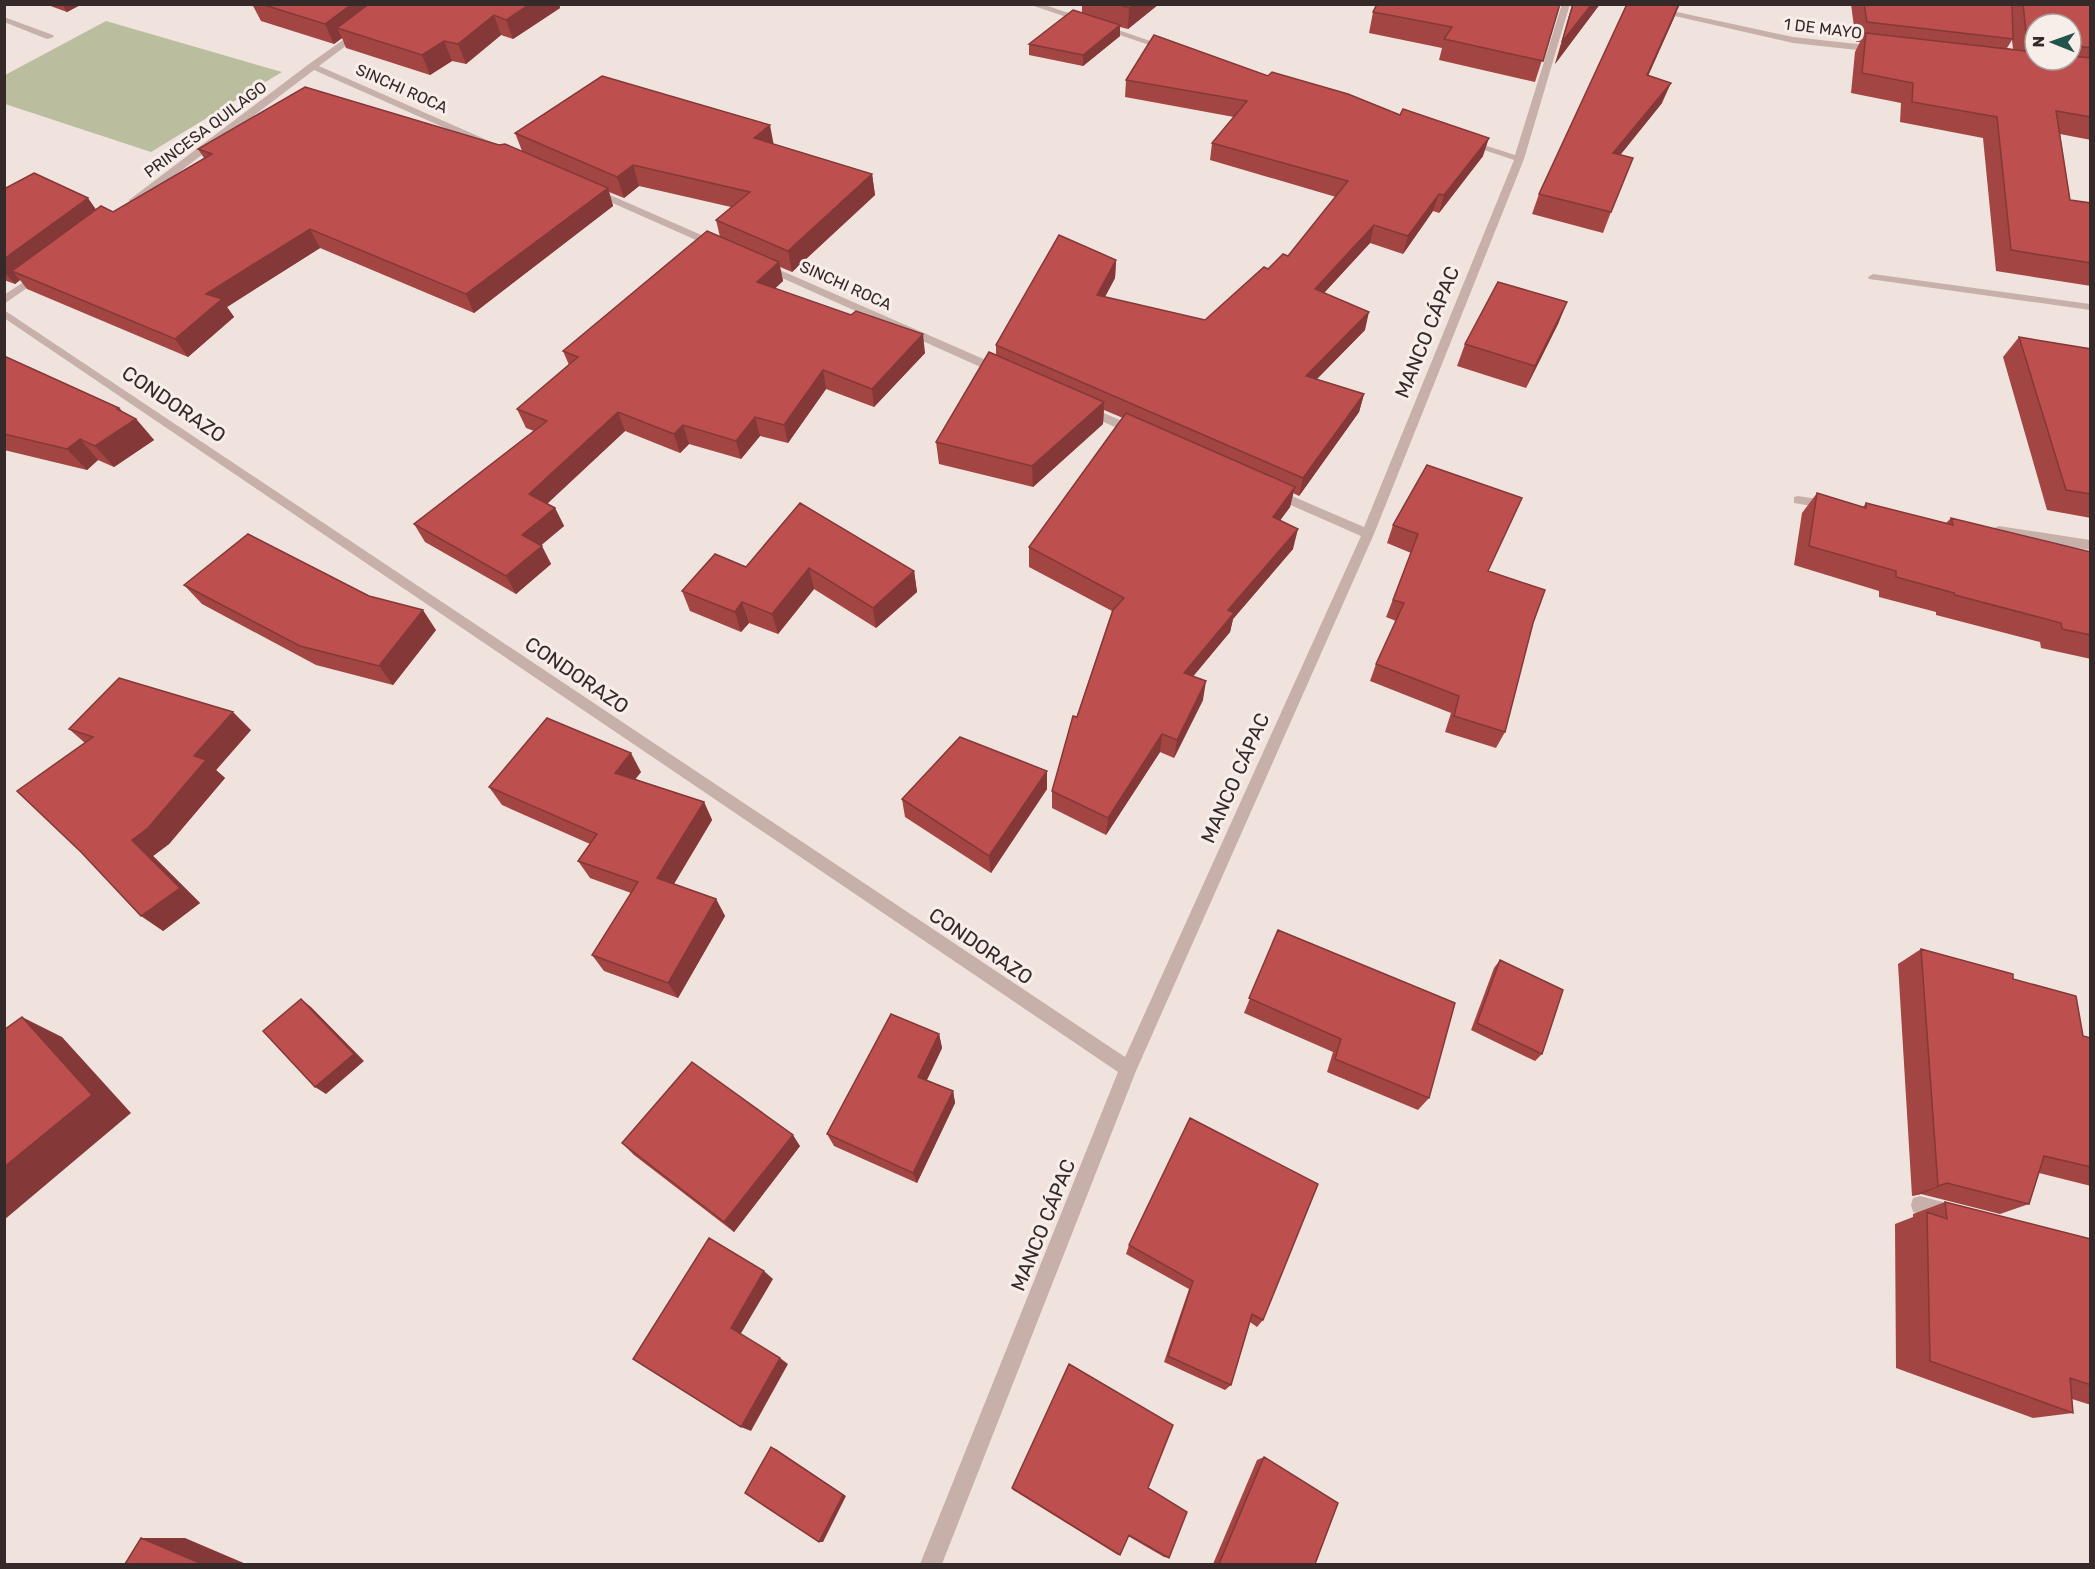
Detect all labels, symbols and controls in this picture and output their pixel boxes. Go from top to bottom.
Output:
north arrow [2023,12,2083,72]
street label: 1 DE MAYO [1783,14,1863,43]
text: N [2029,36,2048,48]
street label: SINCHI ROCA [353,60,451,117]
street label: PRINCESA QUILAGO [140,77,270,182]
street label: SINCHI ROCA [797,257,895,314]
street label: MANCO CÁPAC [1390,263,1464,401]
street label: CONDORAZO [118,360,230,448]
street label: CONDORAZO [521,631,633,719]
street label: MANCO CÁPAC [1196,709,1274,847]
street label: CONDORAZO [925,902,1037,990]
street label: MANCO CÁPAC [1006,1156,1080,1294]

